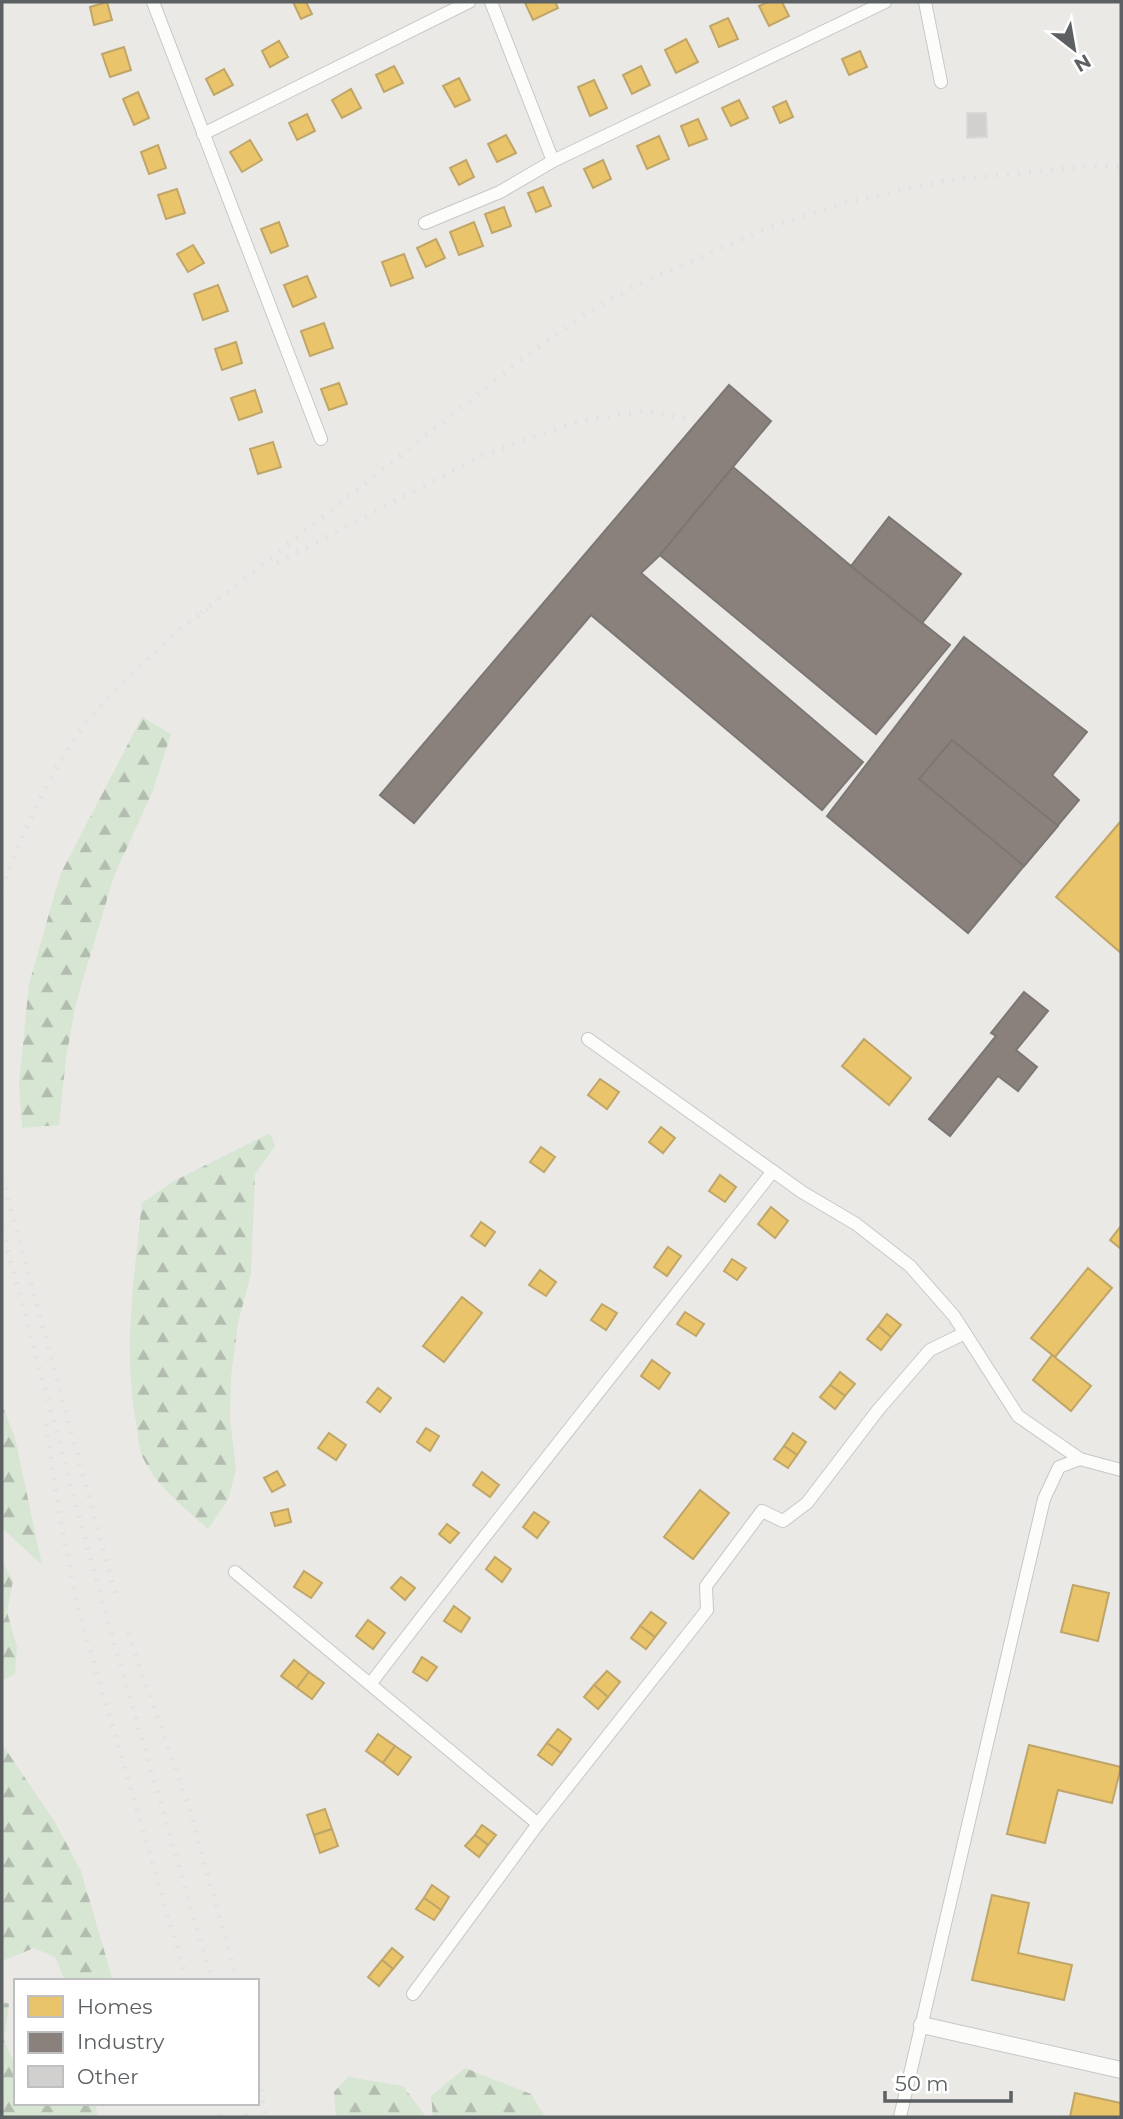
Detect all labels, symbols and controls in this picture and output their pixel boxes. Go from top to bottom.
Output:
north arrow [1039,14,1109,84]
text: N [1070,49,1095,77]
legend [14,1979,259,2105]
text: Homes [77,1994,152,2019]
text: Industry [77,2029,165,2054]
scale bar [885,2060,1011,2104]
text: Other [77,2064,139,2089]
text: 50 m [895,2071,949,2096]

